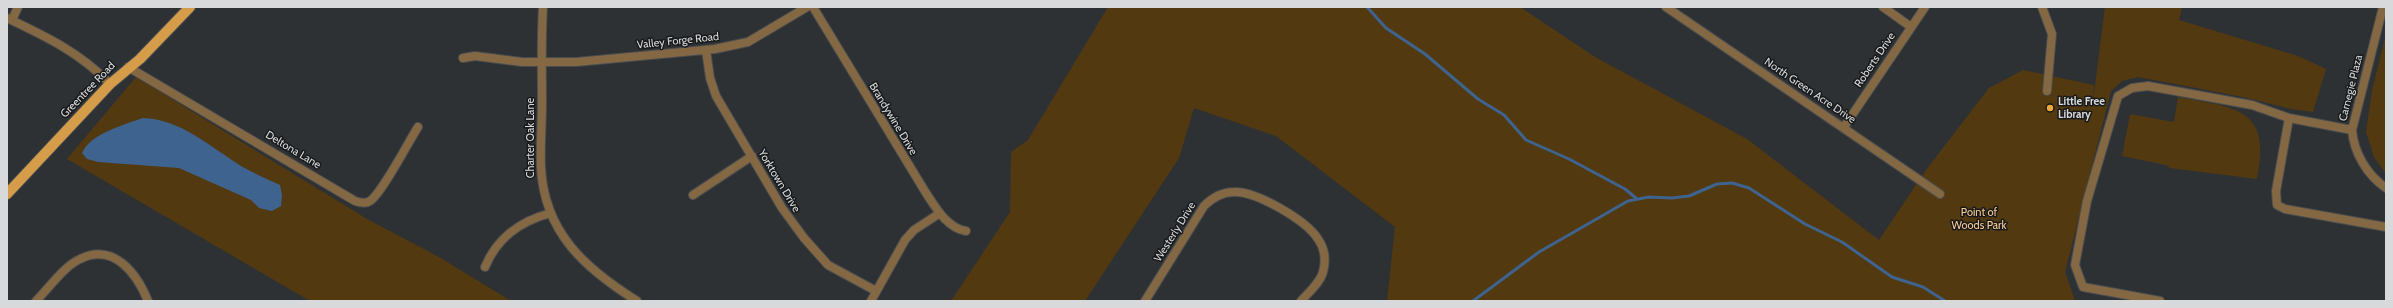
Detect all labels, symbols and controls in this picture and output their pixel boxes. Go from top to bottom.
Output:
street label: Valley Forge Road [636,30,720,52]
street label: Roberts Drive [1852,30,1898,90]
street label: Carnegie Plaza [2336,53,2366,123]
street label: North Green Acre Drive [1762,55,1858,127]
street label: Greentree Road [58,59,118,121]
street label: Brandywine Drive [866,80,920,158]
place label: Little Free Library [2058,95,2105,121]
street label: Charter Oak Lane [524,98,538,178]
marker: Little Free Library [2045,103,2055,113]
street label: Deltona Lane [263,128,323,172]
street label: Yorktown Drive [755,147,803,215]
street label: Westerly Drive [1151,200,1199,264]
park label: Point of Woods Park [1951,206,2007,232]

